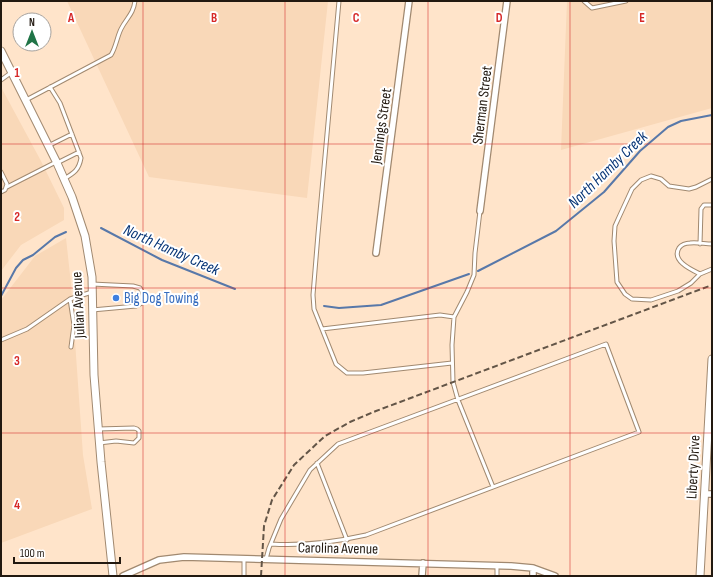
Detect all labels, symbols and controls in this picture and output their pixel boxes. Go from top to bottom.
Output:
text: A [67,10,75,26]
text: B [211,10,217,26]
text: C [353,10,360,26]
text: D [496,10,503,26]
text: E [639,10,645,26]
north arrow [12,12,52,52]
text: N [29,16,35,29]
street label: Sherman Street [468,64,497,145]
text: 1 [14,65,20,81]
street label: Jennings Street [367,86,396,166]
water label: North Hamby Creek [564,127,652,213]
text: 2 [14,209,20,225]
water label: North Hamby Creek [121,221,223,280]
street label: Julian Avenue [67,271,90,340]
place label: Big Dog Towing [124,289,199,308]
marker: Big Dog Towing [111,293,121,303]
text: 3 [14,353,20,369]
street label: Liberty Drive [682,435,705,500]
text: 4 [14,497,20,513]
street label: Carolina Avenue [298,538,378,559]
scale bar [14,539,120,565]
text: 100 m [20,546,45,561]

